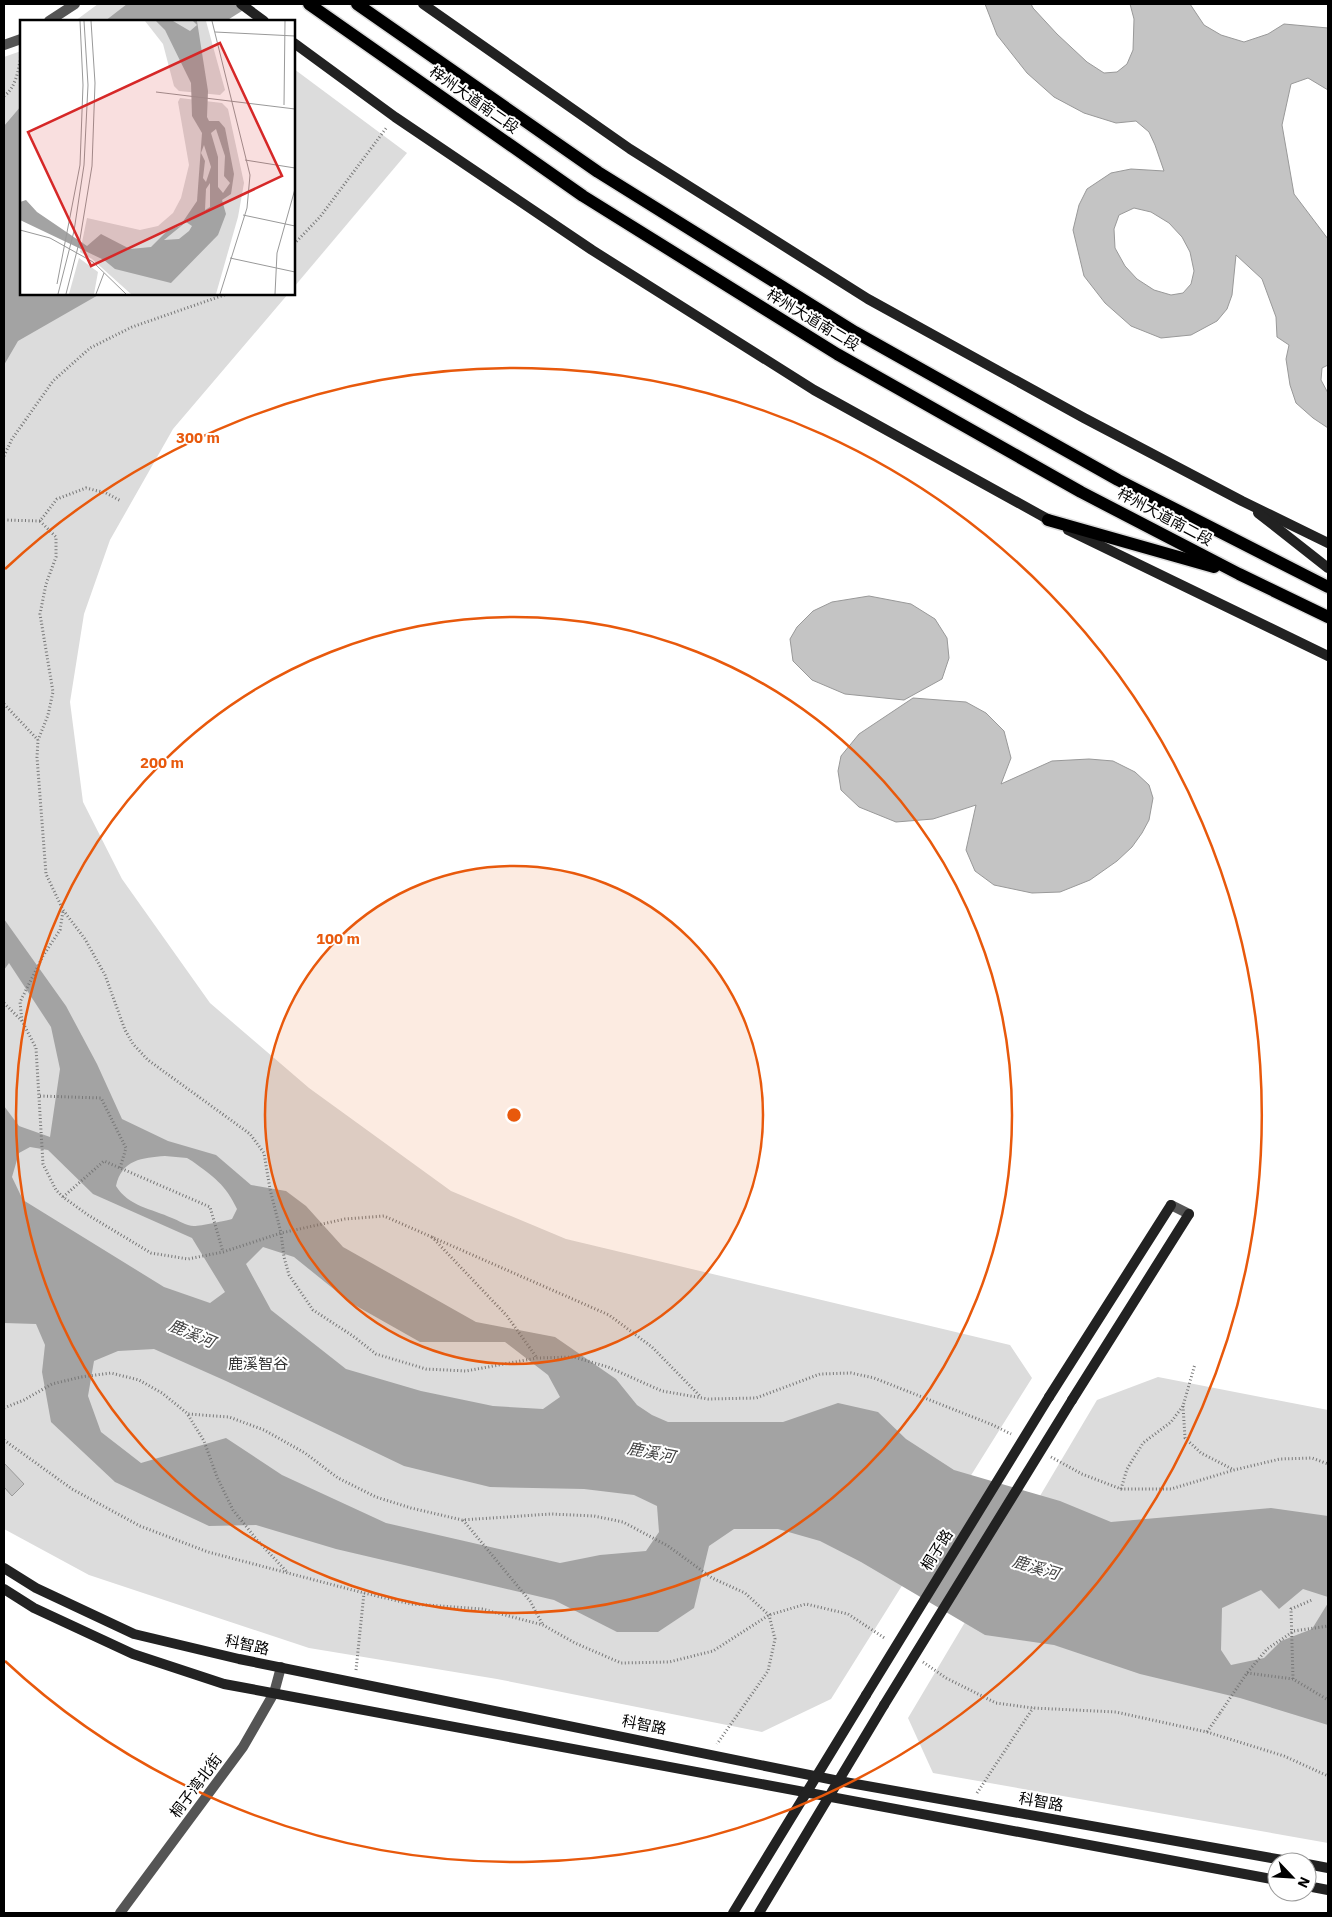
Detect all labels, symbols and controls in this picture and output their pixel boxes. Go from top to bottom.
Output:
inset map [20,20,295,295]
street label: 梓州大道南二段 [426,62,523,137]
street label: 梓州大道南二段 [763,284,863,355]
text: 300 m [176,428,220,447]
street label: 梓州大道南二段 [1114,484,1216,550]
text: 200 m [140,753,184,772]
text: 100 m [316,929,360,948]
centre of rings [505,1106,523,1124]
water label: 鹿溪河 [166,1314,221,1353]
park label: 鹿溪智谷 [228,1354,288,1373]
water label: 鹿溪河 [626,1438,679,1467]
street label: 桐子路 [917,1526,957,1574]
water label: 鹿溪河 [1010,1550,1065,1584]
street label: 科智路 [223,1631,271,1658]
street label: 科智路 [620,1711,668,1738]
street label: 桐子湾北街 [165,1750,226,1821]
street label: 科智路 [1017,1788,1065,1815]
north arrow [1267,1852,1317,1902]
text: N [1293,1874,1314,1891]

